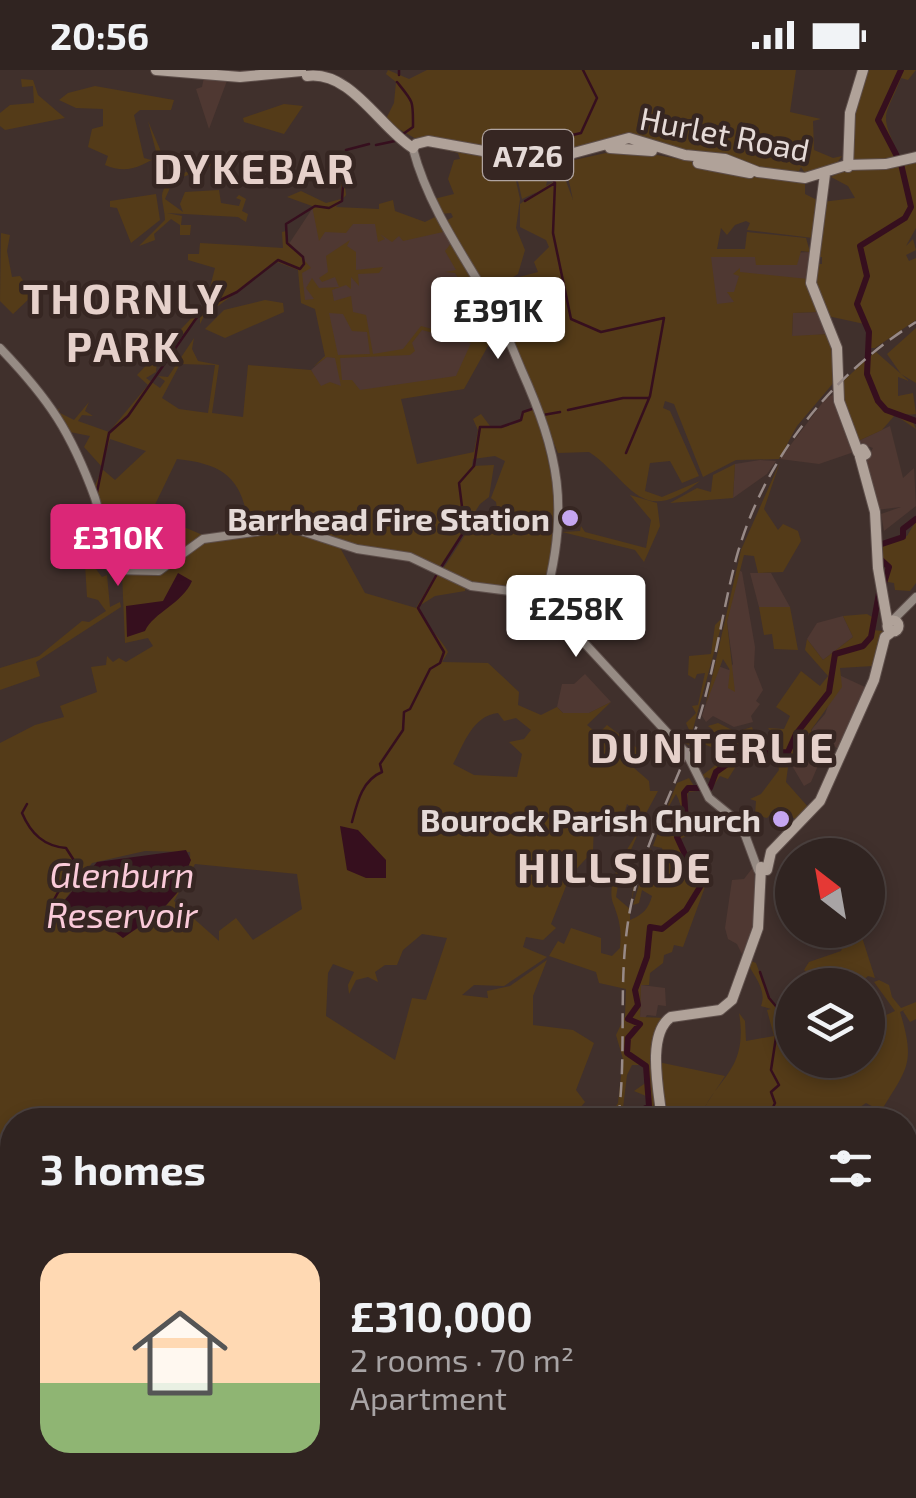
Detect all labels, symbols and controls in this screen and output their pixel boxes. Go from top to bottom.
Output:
text: 20:56 [50,12,149,58]
street label: Hurlet Road [637,98,813,168]
road number: A726 [483,130,573,180]
district label: DYKEBAR [154,142,356,192]
district label: THORNLY PARK [23,272,225,370]
pin: £391K [428,277,568,362]
text: £391K [453,290,543,328]
place label: Barrhead Fire Station [227,499,550,537]
pin: £310K [48,504,188,589]
marker: Barrhead Fire Station [559,507,581,529]
text: £310K [72,517,164,555]
pin: £258K [506,575,646,660]
text: £258K [528,588,624,626]
district label: DUNTERLIE [590,721,836,771]
place label: Bourock Parish Church [420,800,761,838]
marker: Bourock Parish Church [770,808,792,830]
north arrow [775,838,885,948]
map controls [775,838,885,1078]
district label: HILLSIDE [517,841,713,891]
water label: Glenburn Reservoir [46,853,199,935]
button: layers [775,968,885,1078]
icon: filters [823,1141,878,1196]
text: 3 homes [40,1143,206,1193]
text: £310,000 [350,1290,533,1340]
icon: home [120,1293,240,1413]
text: 2 rooms · 70 m² [350,1340,574,1378]
text: Apartment [350,1378,507,1416]

